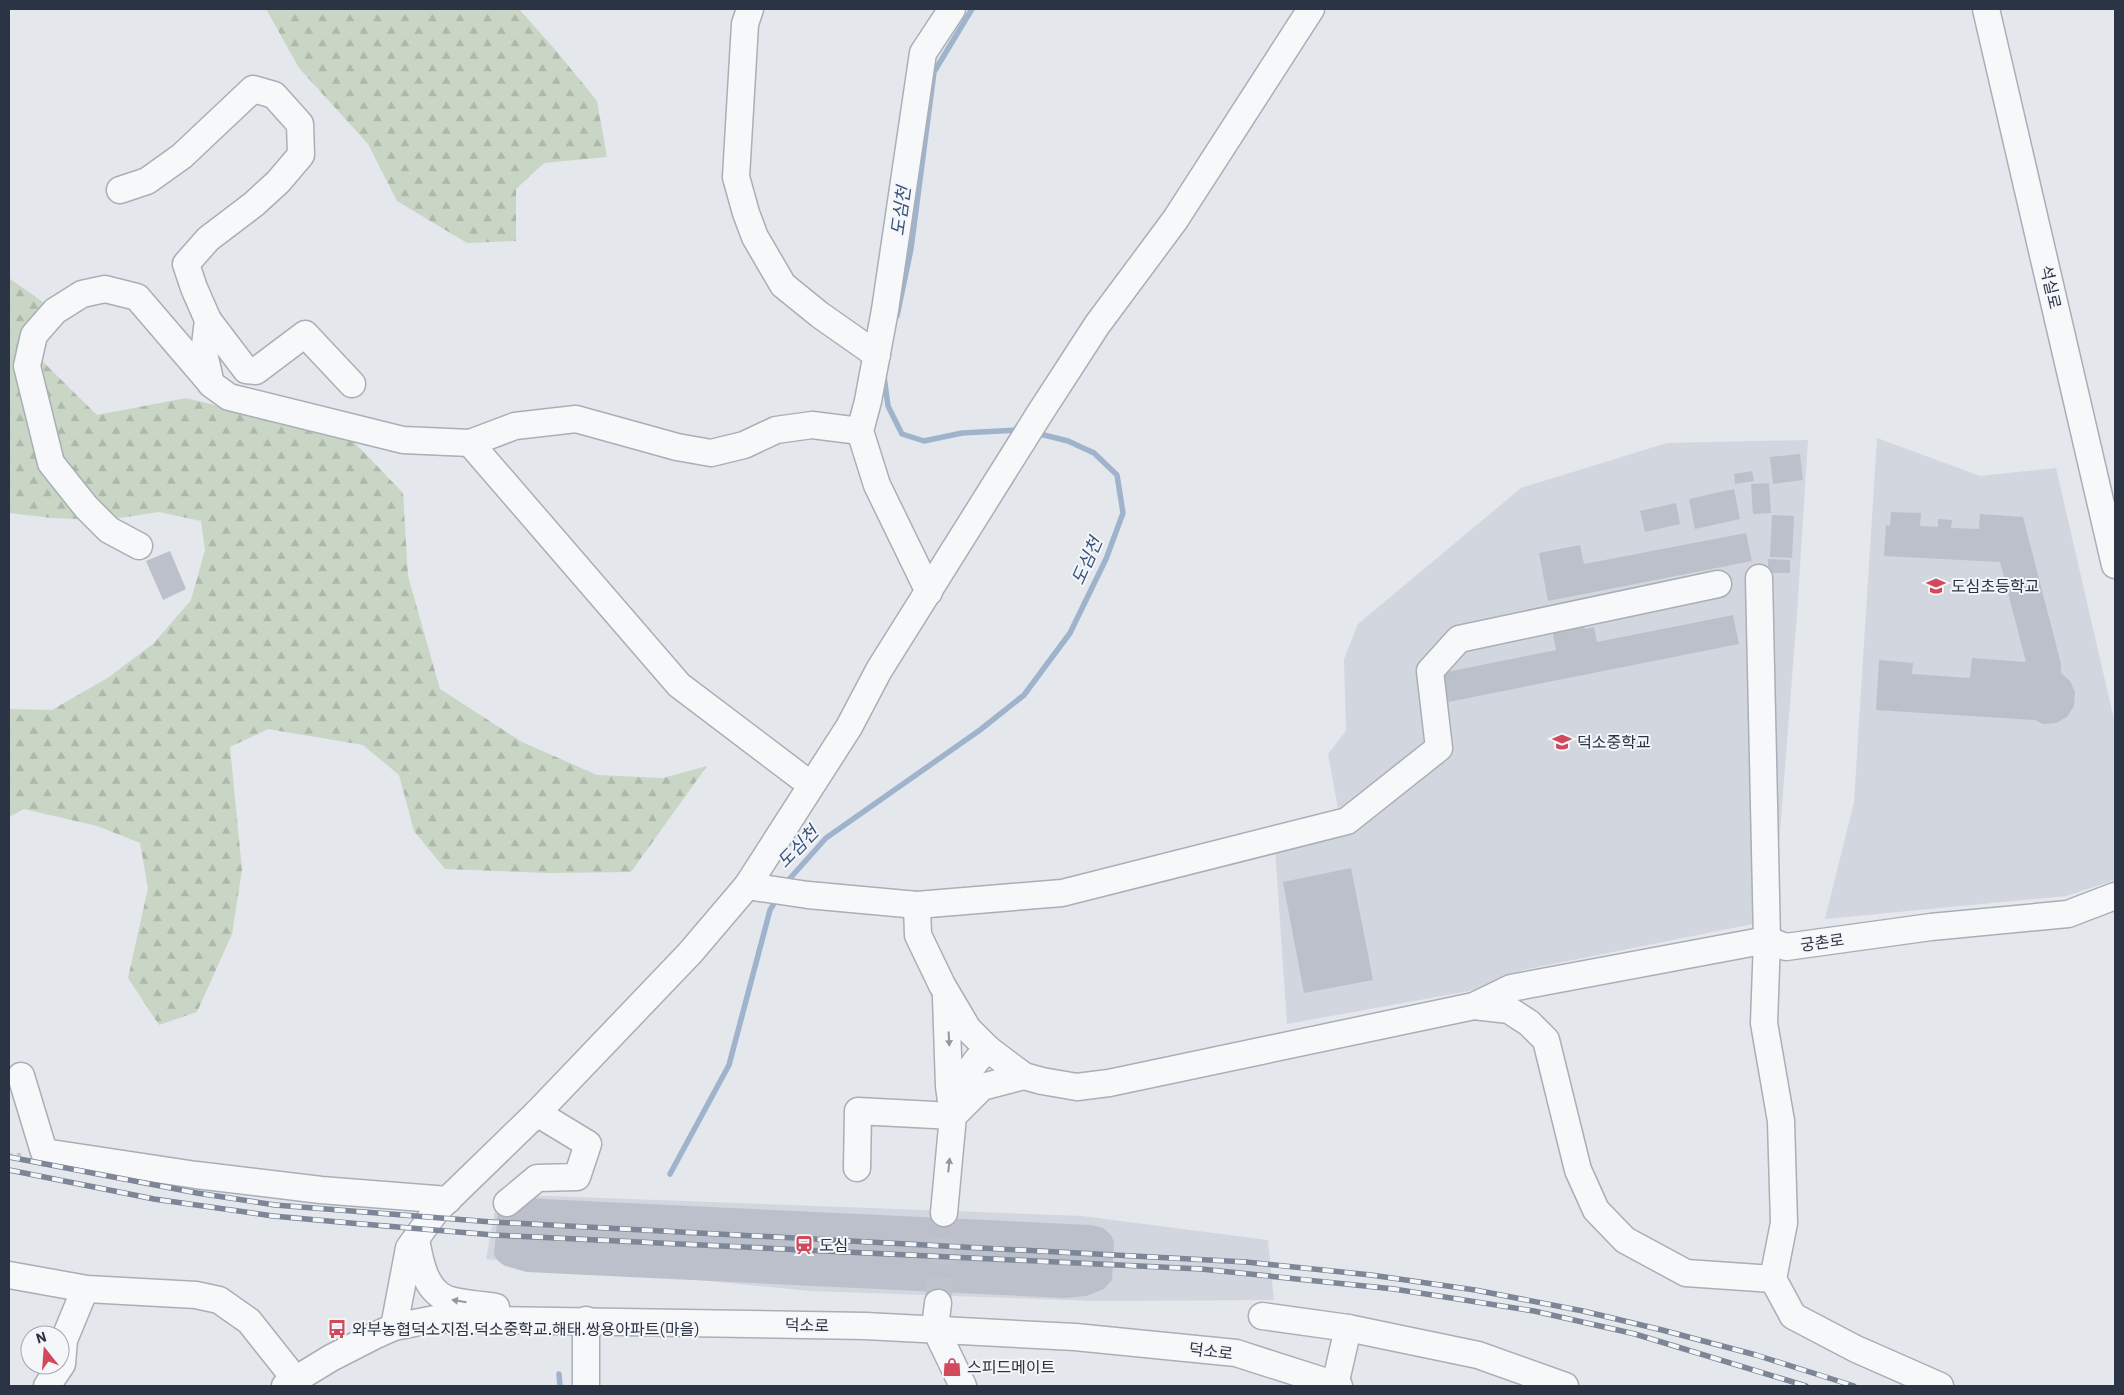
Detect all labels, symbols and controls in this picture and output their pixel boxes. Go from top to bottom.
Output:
water label: 도심천 [886,182,916,237]
street label: 석실로 [2036,263,2066,311]
water label: 도심천 [1066,531,1108,588]
school or university icon: 도심초등학교 [1925,575,1947,597]
place label: 도심초등학교 [1951,576,2039,596]
school or university icon: 덕소중학교 [1551,731,1573,753]
place label: 덕소중학교 [1577,732,1651,752]
water label: 도심천 [772,819,825,873]
street label: 궁촌로 [1799,929,1846,955]
one-way arrow [945,1031,953,1047]
one-way arrow [945,1156,953,1172]
station icon: 도심 [793,1234,815,1256]
place label: 도심 [819,1235,848,1255]
one-way arrow [450,1296,466,1304]
street label: 덕소로 [785,1315,830,1335]
bus stop icon: 와부농협덕소지점.덕소중학교.해태.쌍용아파트(마을) [326,1318,348,1340]
place label: 와부농협덕소지점.덕소중학교.해태.쌍용아파트(마을) [352,1319,700,1339]
north arrow [20,1325,70,1375]
text: N [34,1327,49,1348]
street label: 덕소로 [1188,1338,1234,1364]
shop icon: 스피드메이트 [941,1356,963,1378]
place label: 스피드메이트 [967,1357,1055,1377]

